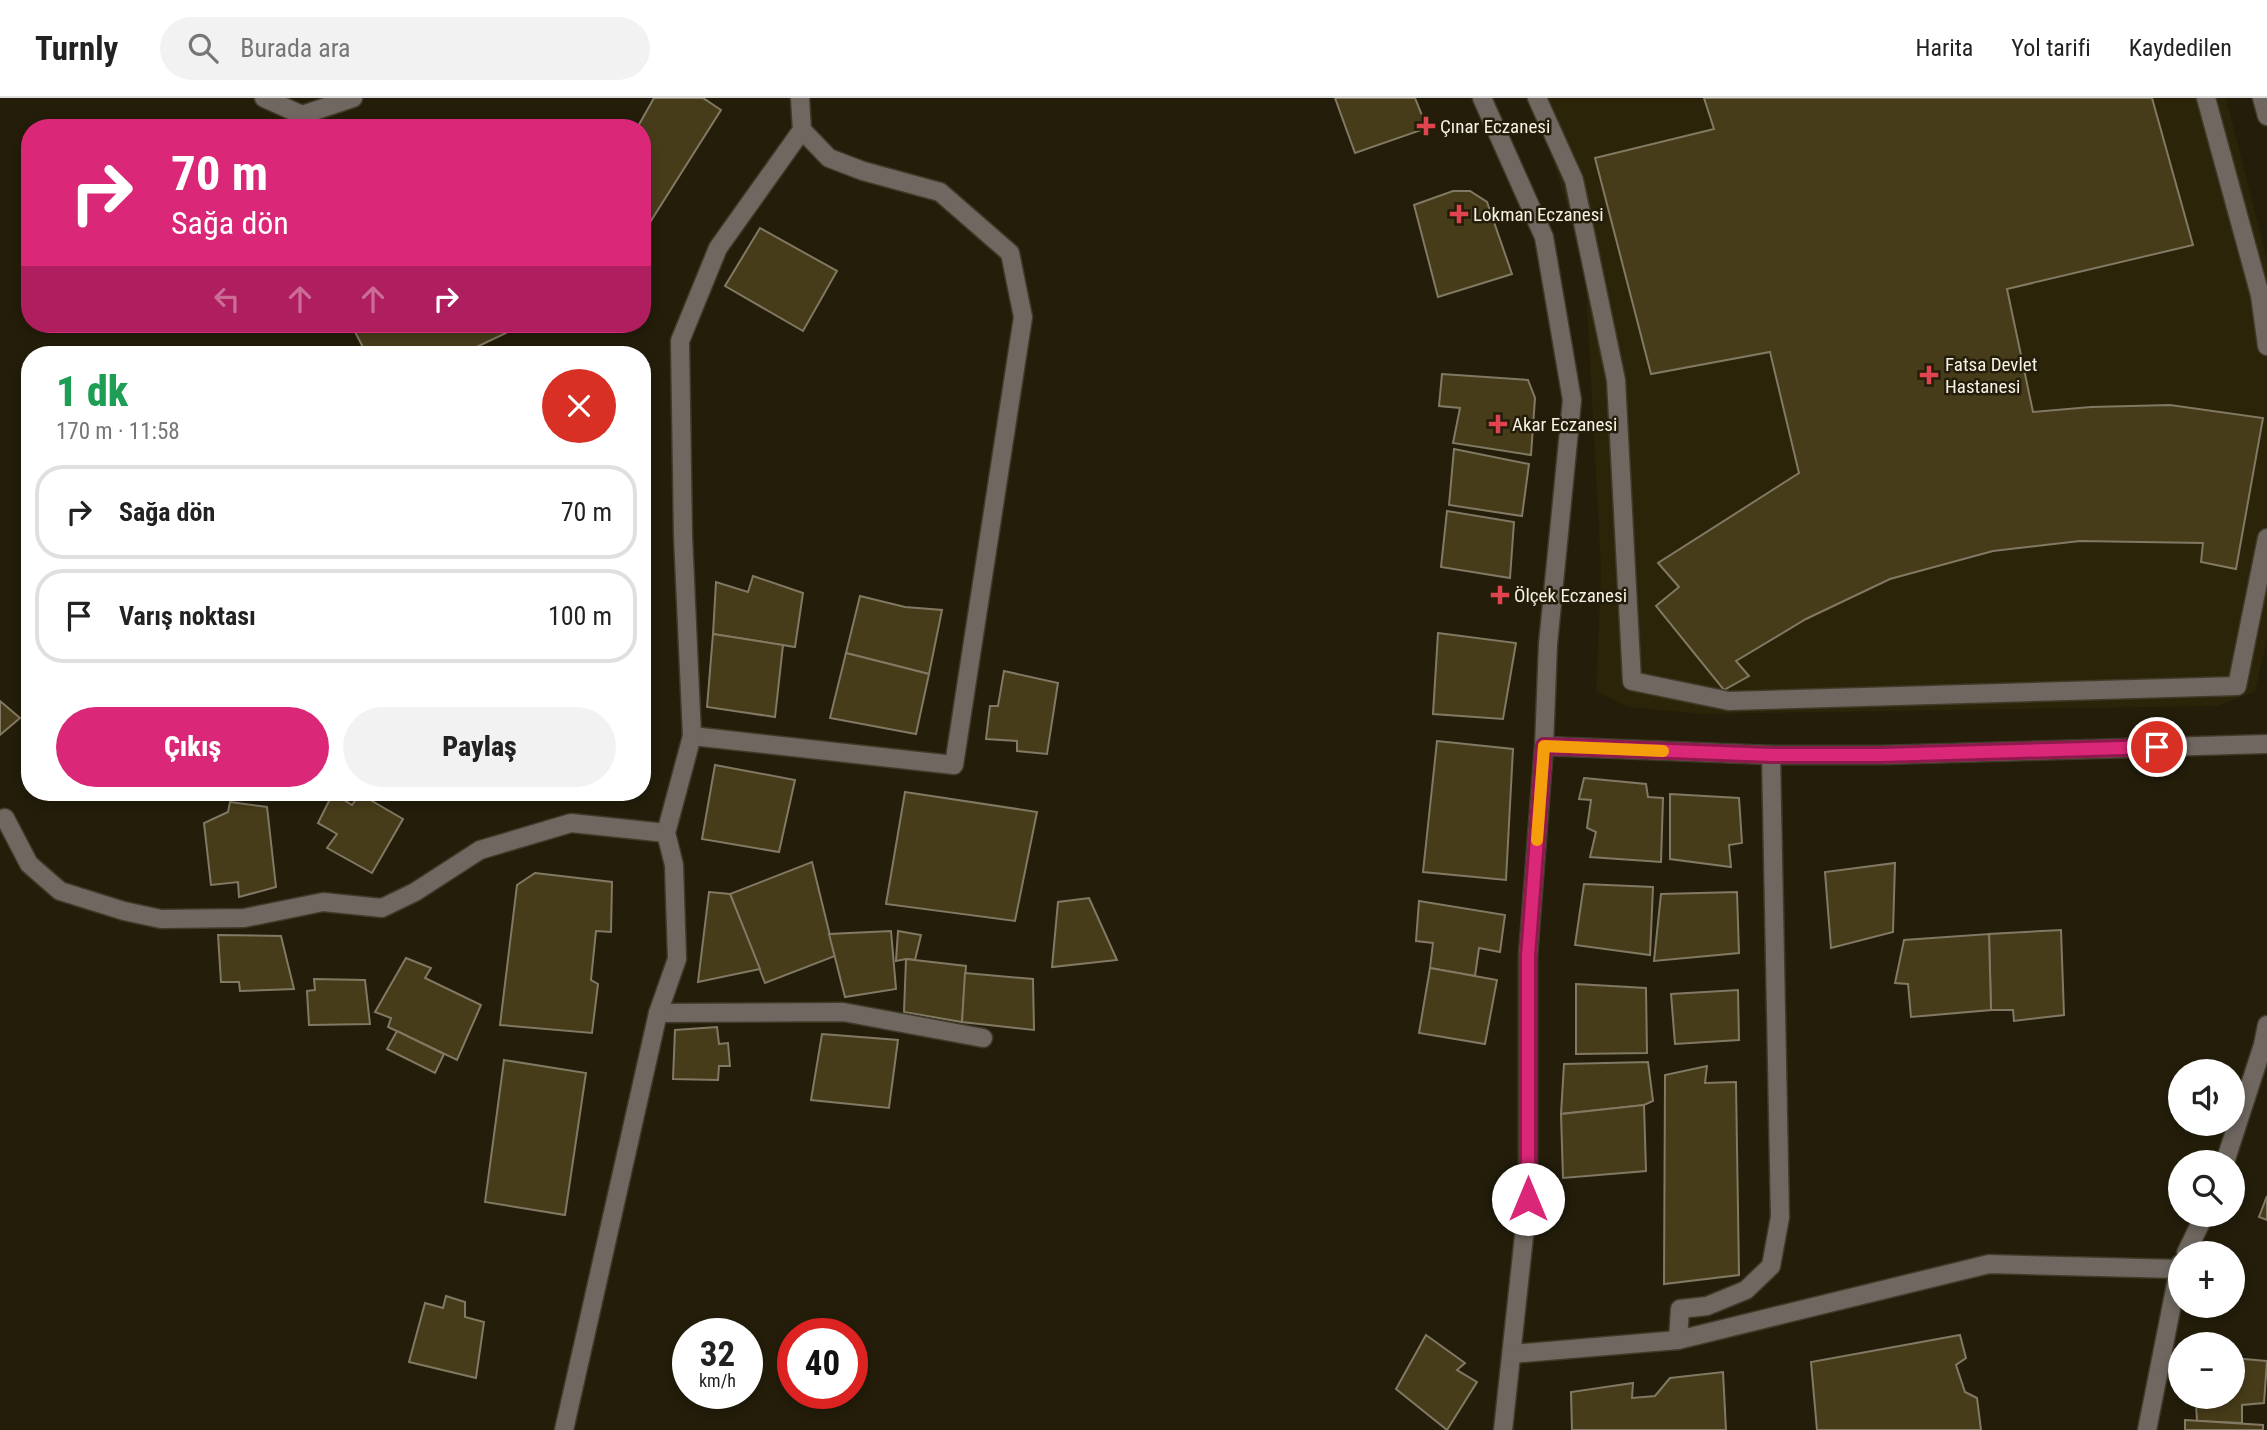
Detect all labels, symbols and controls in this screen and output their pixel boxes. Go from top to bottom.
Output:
search box [160,17,650,80]
text: Turnly [35,29,118,68]
icon: search [184,29,222,67]
text: Burada ara [240,33,351,63]
text: Harita [1916,34,1973,62]
text: Yol tarifi [2011,34,2091,62]
text: Kaydedilen [2129,34,2232,62]
place label: Çınar Eczanesi [1440,115,1550,138]
marker: Çınar Eczanesi [1418,118,1434,134]
text: 70 m [171,145,268,202]
icon: right [56,147,147,238]
place label: Lokman Eczanesi [1473,203,1604,226]
text: Sağa dön [171,204,289,242]
marker: Lokman Eczanesi [1451,206,1467,222]
icon: left [208,280,246,318]
icon: ahead [281,280,319,318]
icon: ahead [354,280,392,318]
icon: right [427,280,465,318]
place label: Fatsa Devlet Hastanesi [1945,353,2037,398]
marker: Fatsa Devlet Hastanesi [1919,365,1939,385]
text: 1 dk [56,367,128,416]
button: close [542,369,616,443]
place label: Akar Eczanesi [1512,413,1617,436]
marker: Akar Eczanesi [1490,416,1506,432]
text: 170 m · 11:58 [56,418,180,445]
icon: right [60,493,98,531]
text: Sağa dön [119,497,215,527]
text: 70 m [561,497,612,527]
place label: Ölçek Eczanesi [1514,584,1627,607]
marker: Ölçek Eczanesi [1492,587,1508,603]
icon: arrive [60,597,98,635]
text: Varış noktası [119,601,256,631]
text: 100 m [548,601,612,631]
button: Çıkış [56,707,329,787]
button: Paylaş [343,707,616,787]
pin [2127,717,2187,777]
icon: arrive [2138,728,2176,766]
map controls [2168,1059,2245,1409]
button: sound [2168,1059,2245,1136]
button: search [2168,1150,2245,1227]
position arrow [1491,1162,1565,1236]
button: + [2168,1241,2245,1318]
speed limit sign: 40 [777,1318,868,1409]
button: − [2168,1332,2245,1409]
text: 32 [700,1334,735,1375]
text: km/h [699,1370,736,1391]

